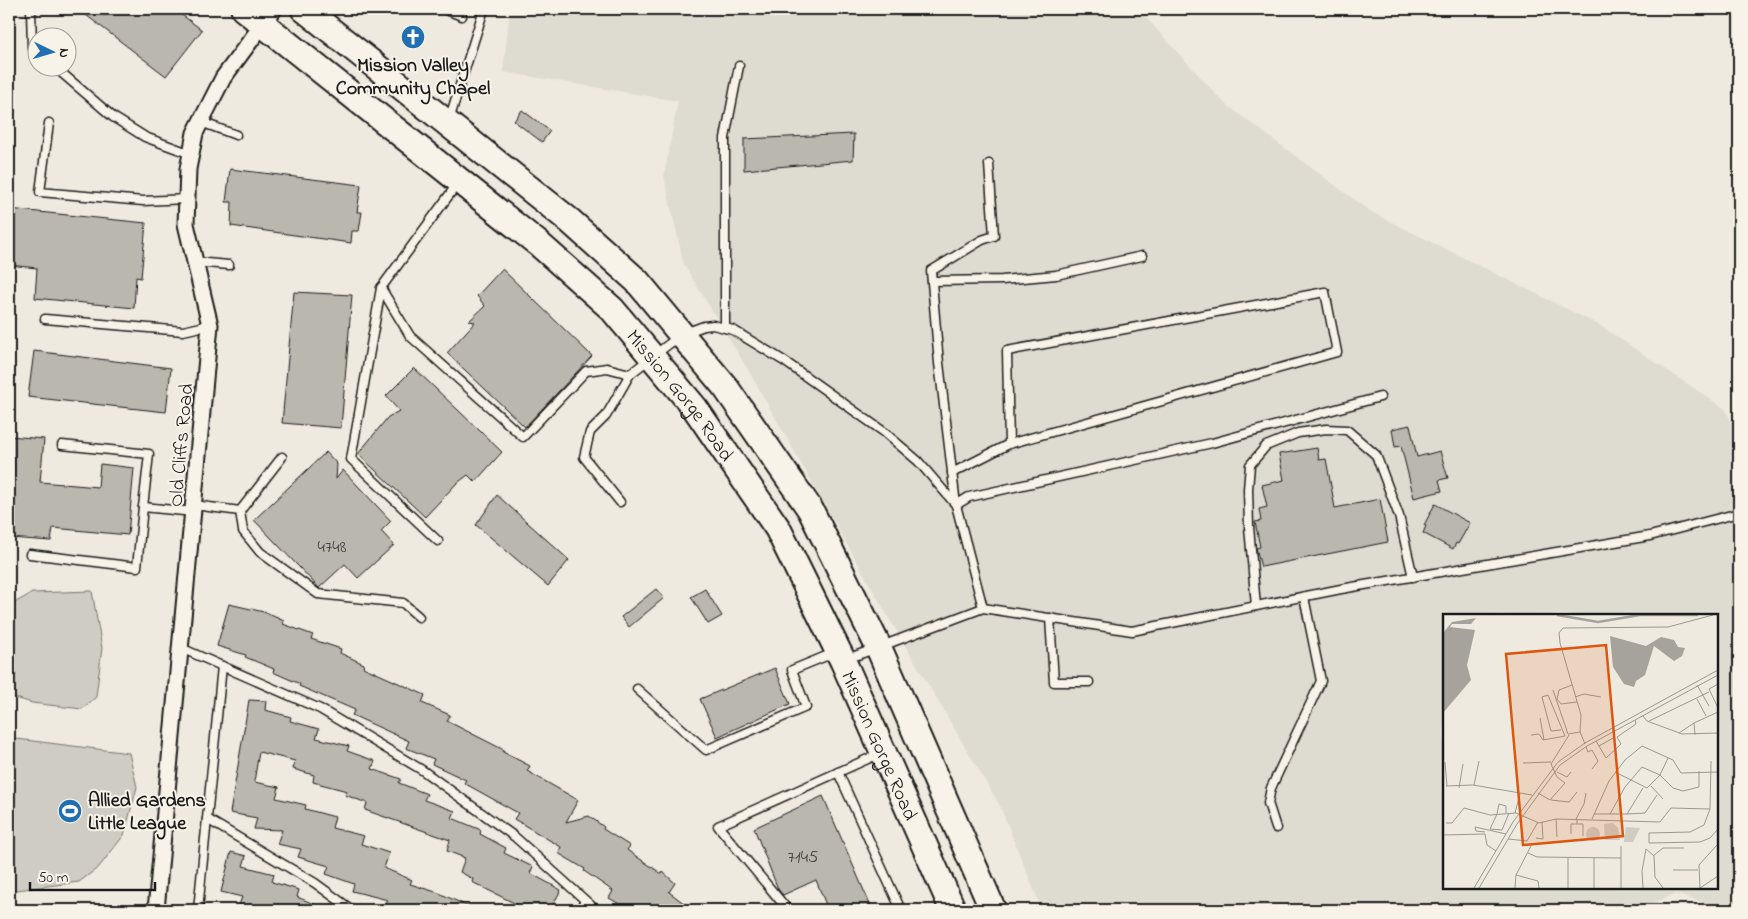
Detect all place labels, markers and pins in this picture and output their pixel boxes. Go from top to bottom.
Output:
church icon: Mission Valley Community Chapel [400,24,426,50]
place label: Mission Valley Community Chapel [336,52,490,105]
place label: Allied Gardens Little League [88,787,206,840]
sports icon: Allied Gardens Little League [57,798,83,824]

